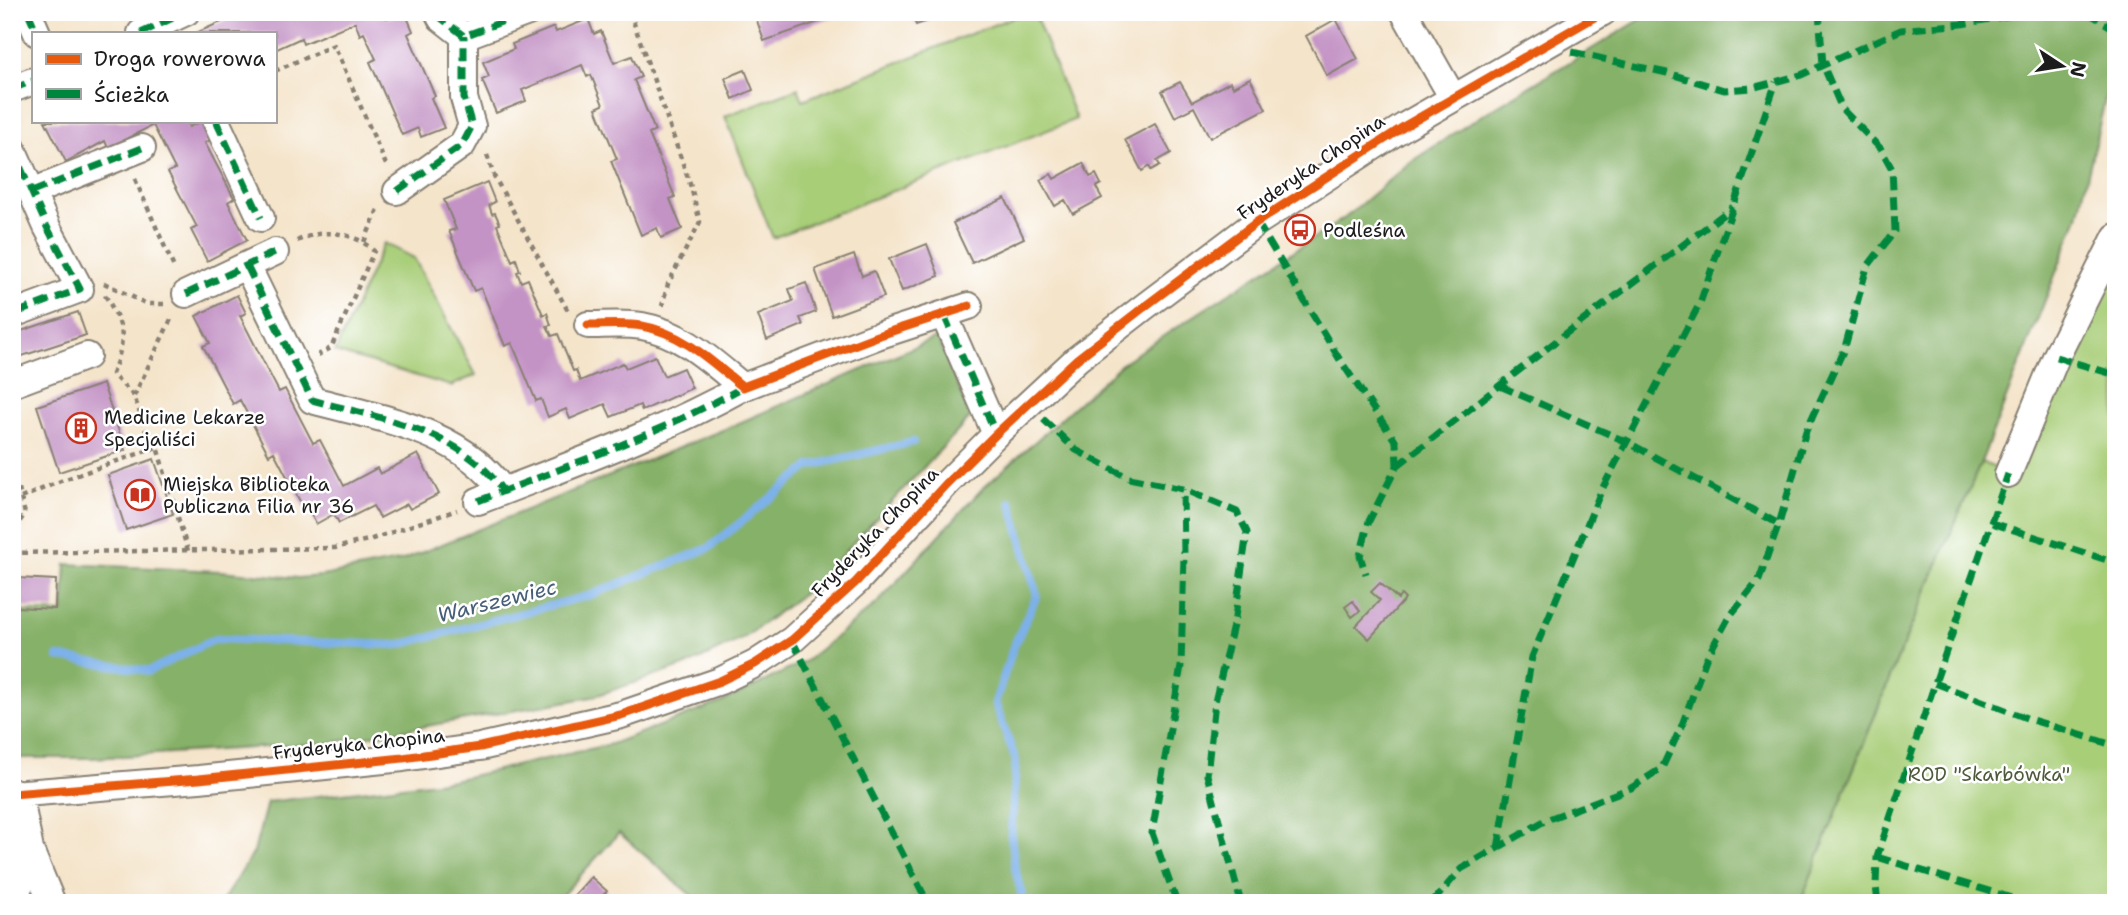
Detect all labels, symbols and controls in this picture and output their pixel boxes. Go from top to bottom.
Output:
legend [32,32,276,122]
north arrow [2026,32,2096,102]
text: Droga rowerowa [94,45,266,73]
text: N [2064,59,2092,79]
text: Ścieżka [94,80,169,109]
street label: Fryderyka Chopina [1232,108,1390,226]
bus stop icon: Podleśna [1283,213,1317,247]
place label: Podleśna [1323,218,1406,243]
place label: Medicine Lekarze Specjaliści [104,405,265,452]
building icon: Medicine Lekarze Specjaliści [64,411,98,445]
street label: Fryderyka Chopina [806,461,944,603]
place label: Miejska Biblioteka Publiczna Filia nr 36 [163,472,354,519]
library icon: Miejska Biblioteka Publiczna Filia nr 36 [123,478,157,512]
water label: Warszewiec [435,573,559,629]
street label: Fryderyka Chopina [272,723,446,765]
park label: ROD "Skarbówka" [1908,762,2070,787]

